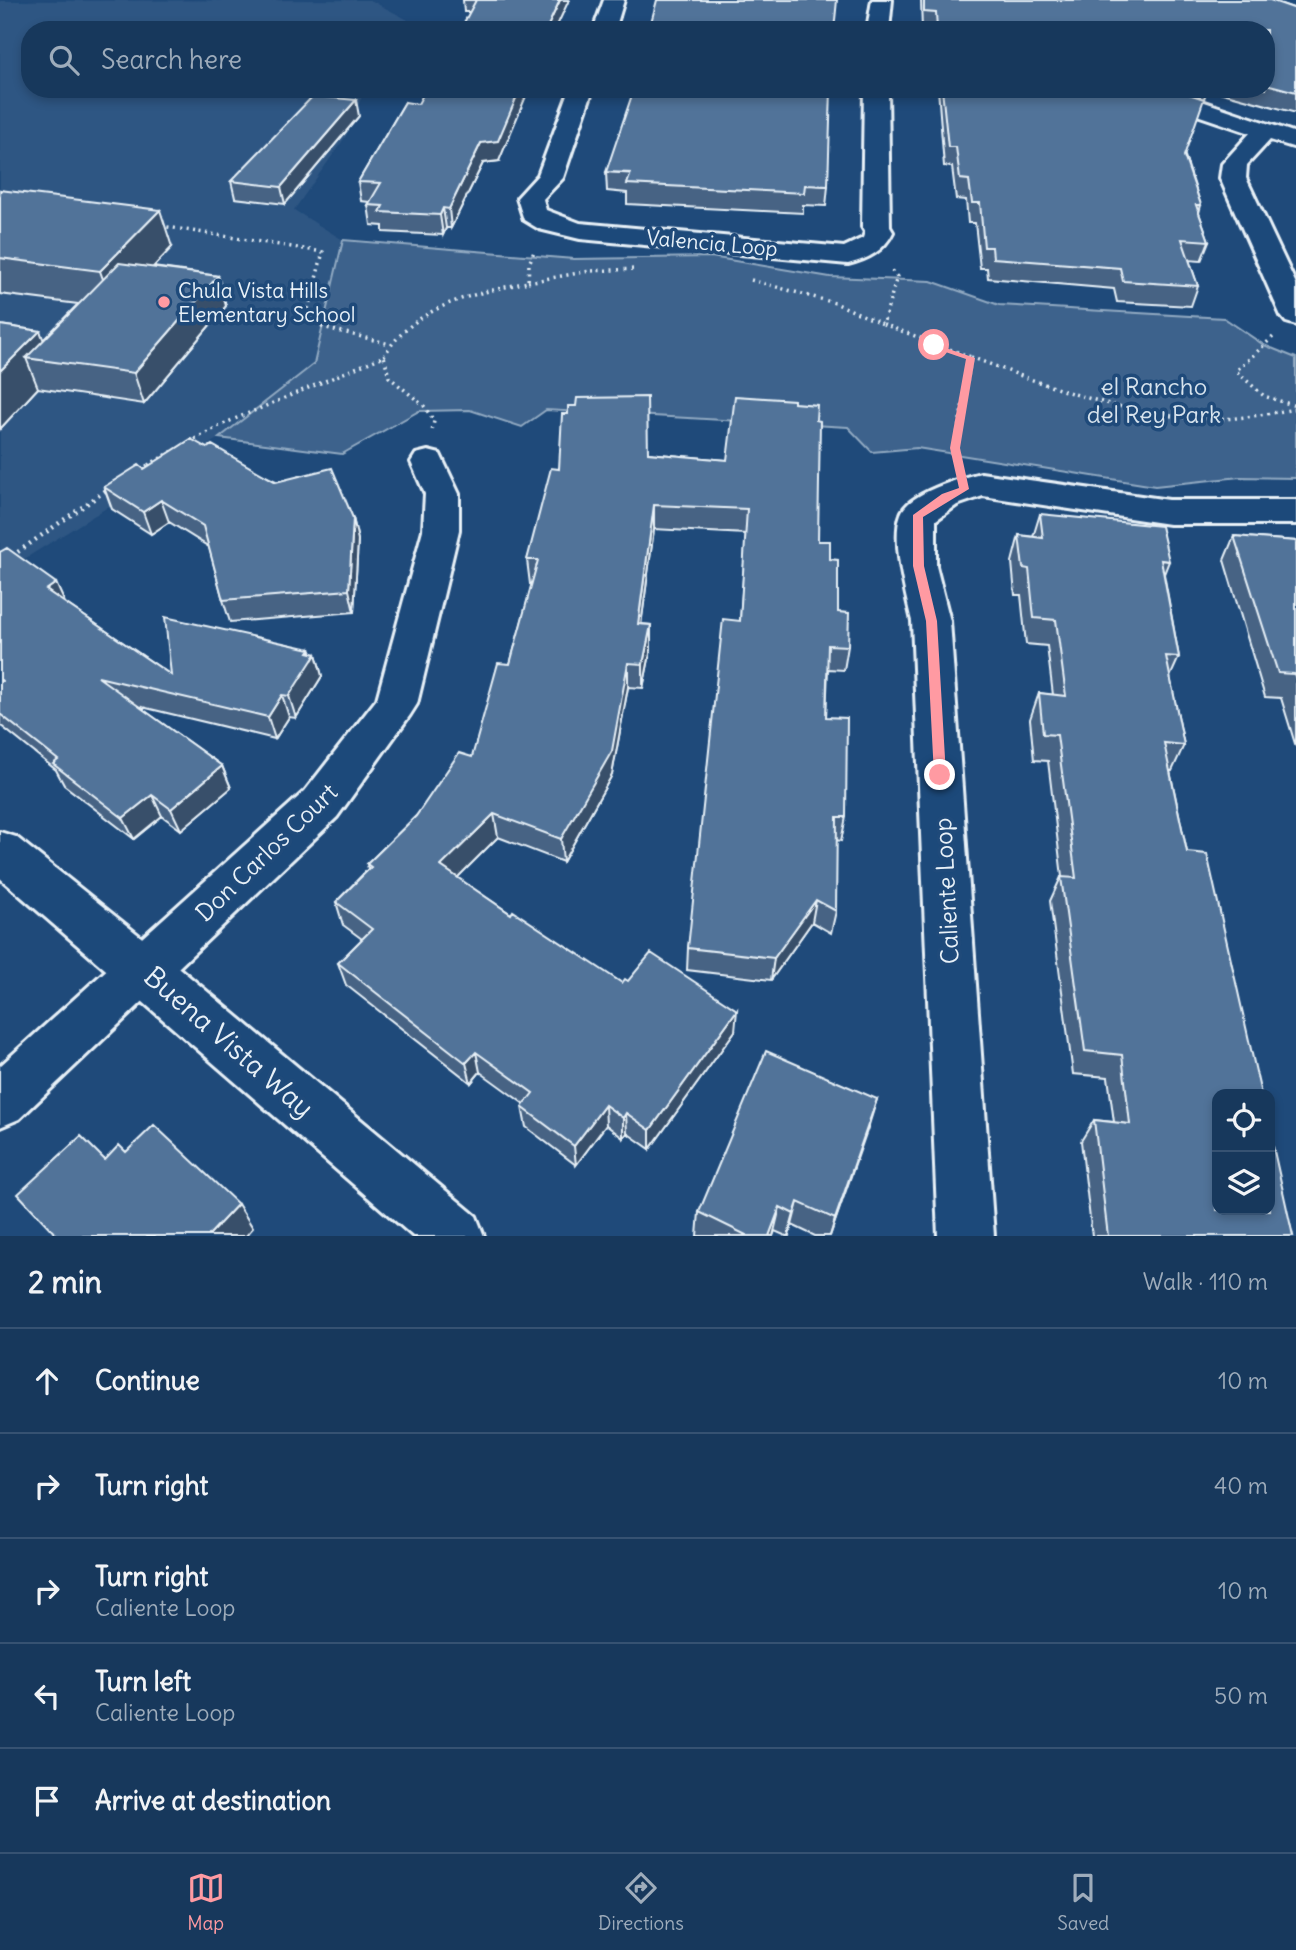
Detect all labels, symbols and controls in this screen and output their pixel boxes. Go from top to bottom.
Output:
search box [21,21,1275,98]
icon: search [45,41,83,79]
text: Search here [101,43,242,76]
street label: Valencia Loop [645,224,779,262]
place label: Chula Vista Hills Elementary School [178,277,355,328]
marker: Chula Vista Hills Elementary School [156,294,172,310]
route start [918,329,949,360]
park label: el Rancho del Rey Park [1087,371,1221,429]
route end [924,759,955,790]
street label: Don Carlos Court [189,777,343,927]
street label: Caliente Loop [927,817,965,965]
street label: Buena Vista Way [137,958,321,1126]
map controls [1212,1089,1275,1215]
button: locate [1212,1089,1275,1152]
button: layers [1212,1152,1275,1215]
text: 2 min [28,1263,102,1301]
text: Walk · 110 m [1143,1267,1268,1296]
icon: ahead [28,1362,66,1400]
text: Continue [95,1364,200,1397]
text: 10 m [1218,1366,1268,1395]
icon: right [28,1467,66,1505]
text: Turn right [95,1469,208,1502]
text: 40 m [1214,1471,1268,1500]
text: Turn right [95,1560,208,1593]
icon: right [28,1572,66,1610]
text: 10 m [1218,1576,1268,1605]
text: Caliente Loop [95,1593,235,1622]
text: Turn left [95,1665,191,1698]
icon: left [28,1677,66,1715]
text: 50 m [1214,1681,1268,1710]
text: Caliente Loop [95,1698,235,1727]
icon: arrive [28,1782,66,1820]
text: Arrive at destination [95,1784,331,1817]
tab: Map [187,1869,225,1935]
tab: Directions [598,1869,684,1935]
tab: Saved [1057,1869,1109,1935]

